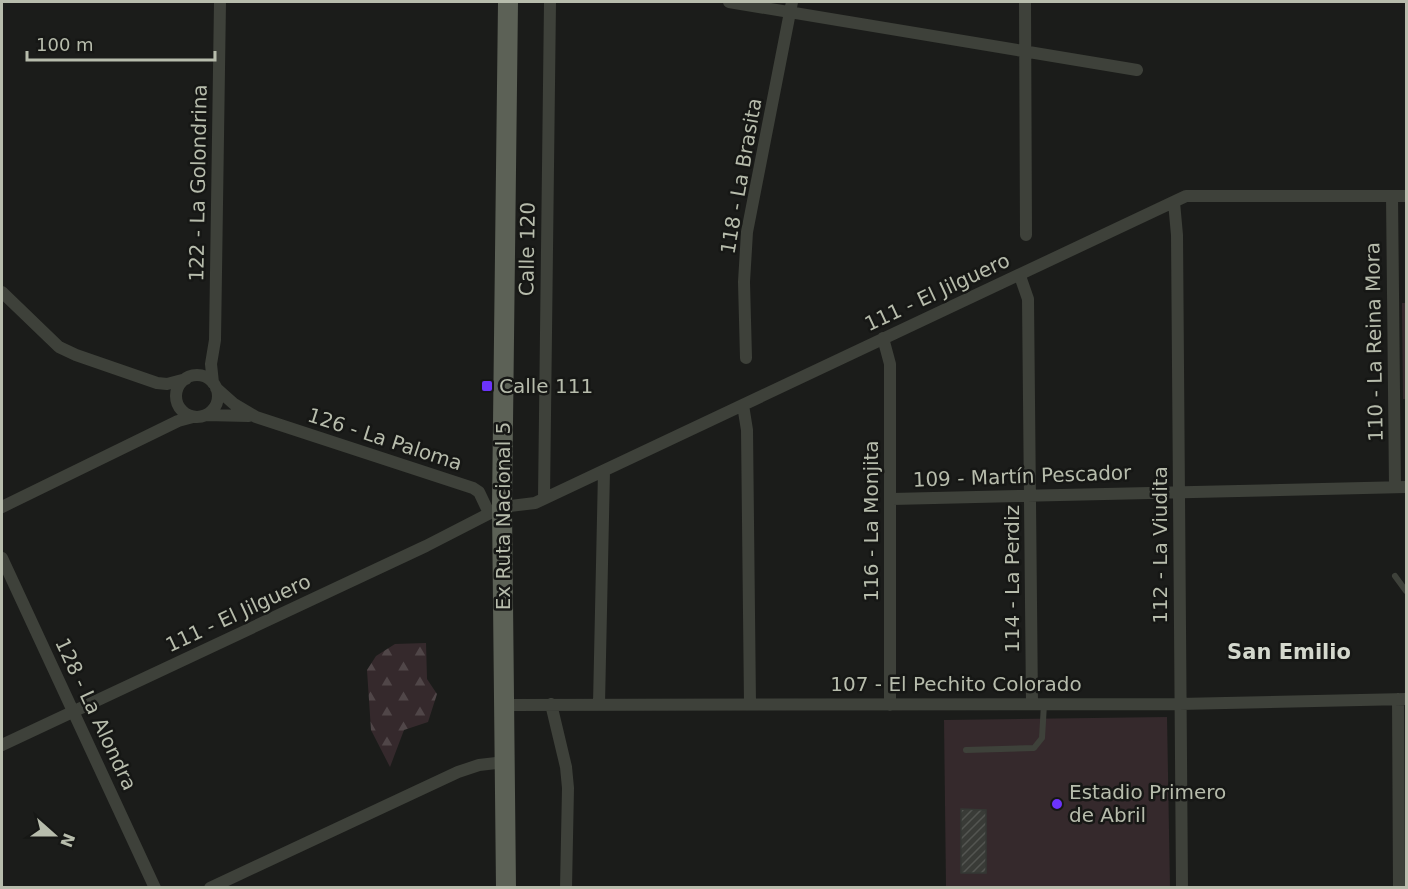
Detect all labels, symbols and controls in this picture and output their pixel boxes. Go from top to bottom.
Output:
scale bar [27,24,214,62]
text: 100 m [36,34,94,55]
street label: 122 - La Golondrina [184,84,212,282]
street label: 118 - La Brasita [715,96,767,256]
street label: Calle 120 [514,202,540,296]
street label: 110 - La Reina Mora [1360,242,1388,442]
street label: 111 - El Jilguero [861,248,1013,336]
place label: Calle 111 [499,374,593,398]
marker: Calle 111 [480,379,494,393]
street label: 126 - La Paloma [305,403,465,475]
street label: Ex Ruta Nacional 5 [491,422,515,610]
street label: 116 - La Monjita [859,440,883,602]
street label: 109 - Martín Pescador [912,460,1133,492]
street label: 112 - La Viudita [1148,466,1172,624]
street label: 114 - La Perdiz [1000,505,1024,653]
street label: 111 - El Jilguero [162,569,314,657]
street label: 128 - La Alondra [50,634,142,794]
district label: San Emilio [1227,640,1351,664]
street label: 107 - El Pechito Colorado [830,672,1082,696]
place label: Estadio Primero de Abril [1069,780,1226,827]
marker: Estadio Primero de Abril [1050,797,1064,811]
north arrow [24,805,84,865]
text: N [56,831,79,850]

